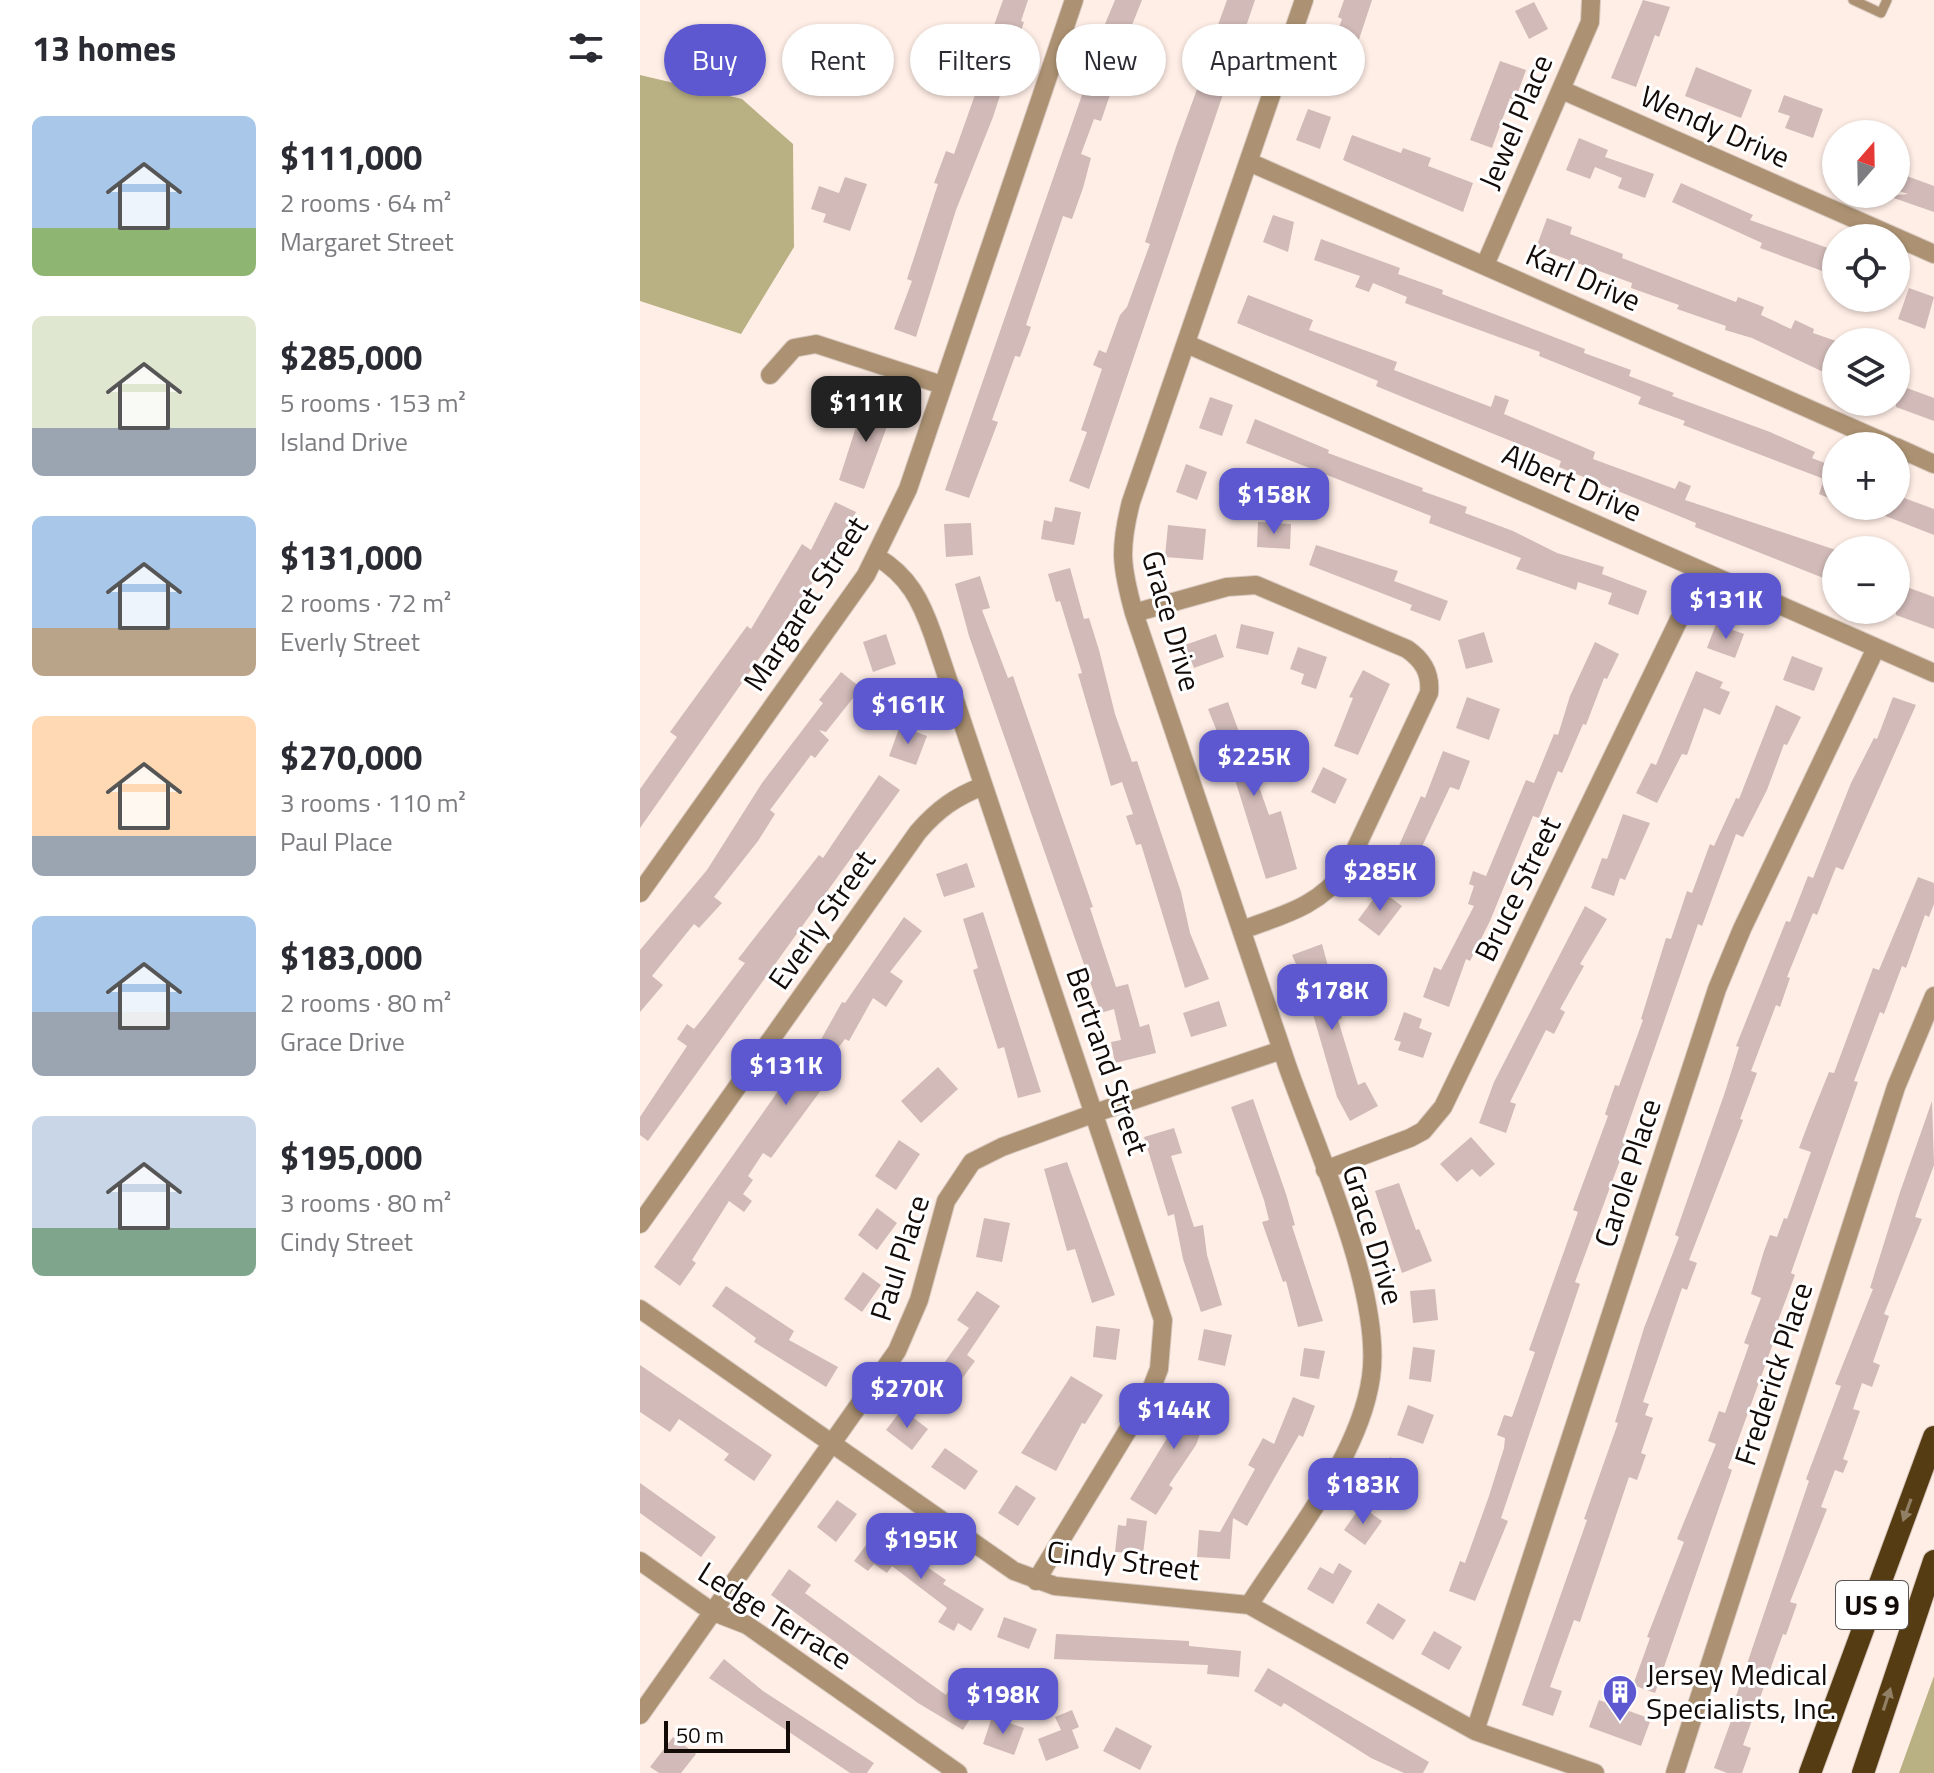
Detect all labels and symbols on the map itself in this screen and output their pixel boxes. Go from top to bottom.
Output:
street label: Jewel Place [1466,47,1564,196]
street label: Wendy Drive [1633,73,1798,180]
north arrow [1822,120,1910,208]
street label: Karl Drive [1518,231,1648,323]
pin: $111K [810,376,922,444]
street label: Albert Drive [1495,431,1650,533]
pin: $158K [1218,468,1330,536]
street label: Margaret Street [731,506,879,700]
street label: Grace Drive [1130,545,1214,696]
pin: $131K [1670,573,1782,641]
pin: $161K [852,678,964,746]
pin: $225K [1198,730,1310,798]
street label: Bruce Street [1462,808,1572,969]
street label: Everly Street [756,840,887,999]
pin: $285K [1324,845,1436,913]
street label: Bertrand Street [1054,961,1162,1161]
pin: $178K [1276,964,1388,1032]
pin: $131K [730,1039,842,1107]
street label: Carole Place [1581,1092,1673,1253]
street label: Grace Drive [1331,1159,1417,1310]
street label: Paul Place [857,1189,941,1327]
street label: Frederick Place [1722,1276,1824,1471]
pin: $270K [851,1362,963,1430]
pin: $144K [1118,1383,1230,1451]
pin: $183K [1307,1458,1419,1526]
one-way arrow [1900,1498,1913,1522]
pin: $195K [865,1513,977,1581]
street label: Cindy Street [1044,1528,1202,1592]
street label: Ledge Terrace [689,1549,862,1681]
road number: US 9 [1836,1581,1908,1629]
place label: Jersey Medical Specialists, Inc. [1646,1651,1836,1731]
pin: $198K [947,1668,1059,1736]
building icon: Jersey Medical Specialists, Inc. [1601,1673,1639,1723]
one-way arrow [1881,1687,1893,1711]
scale bar [664,1717,790,1753]

